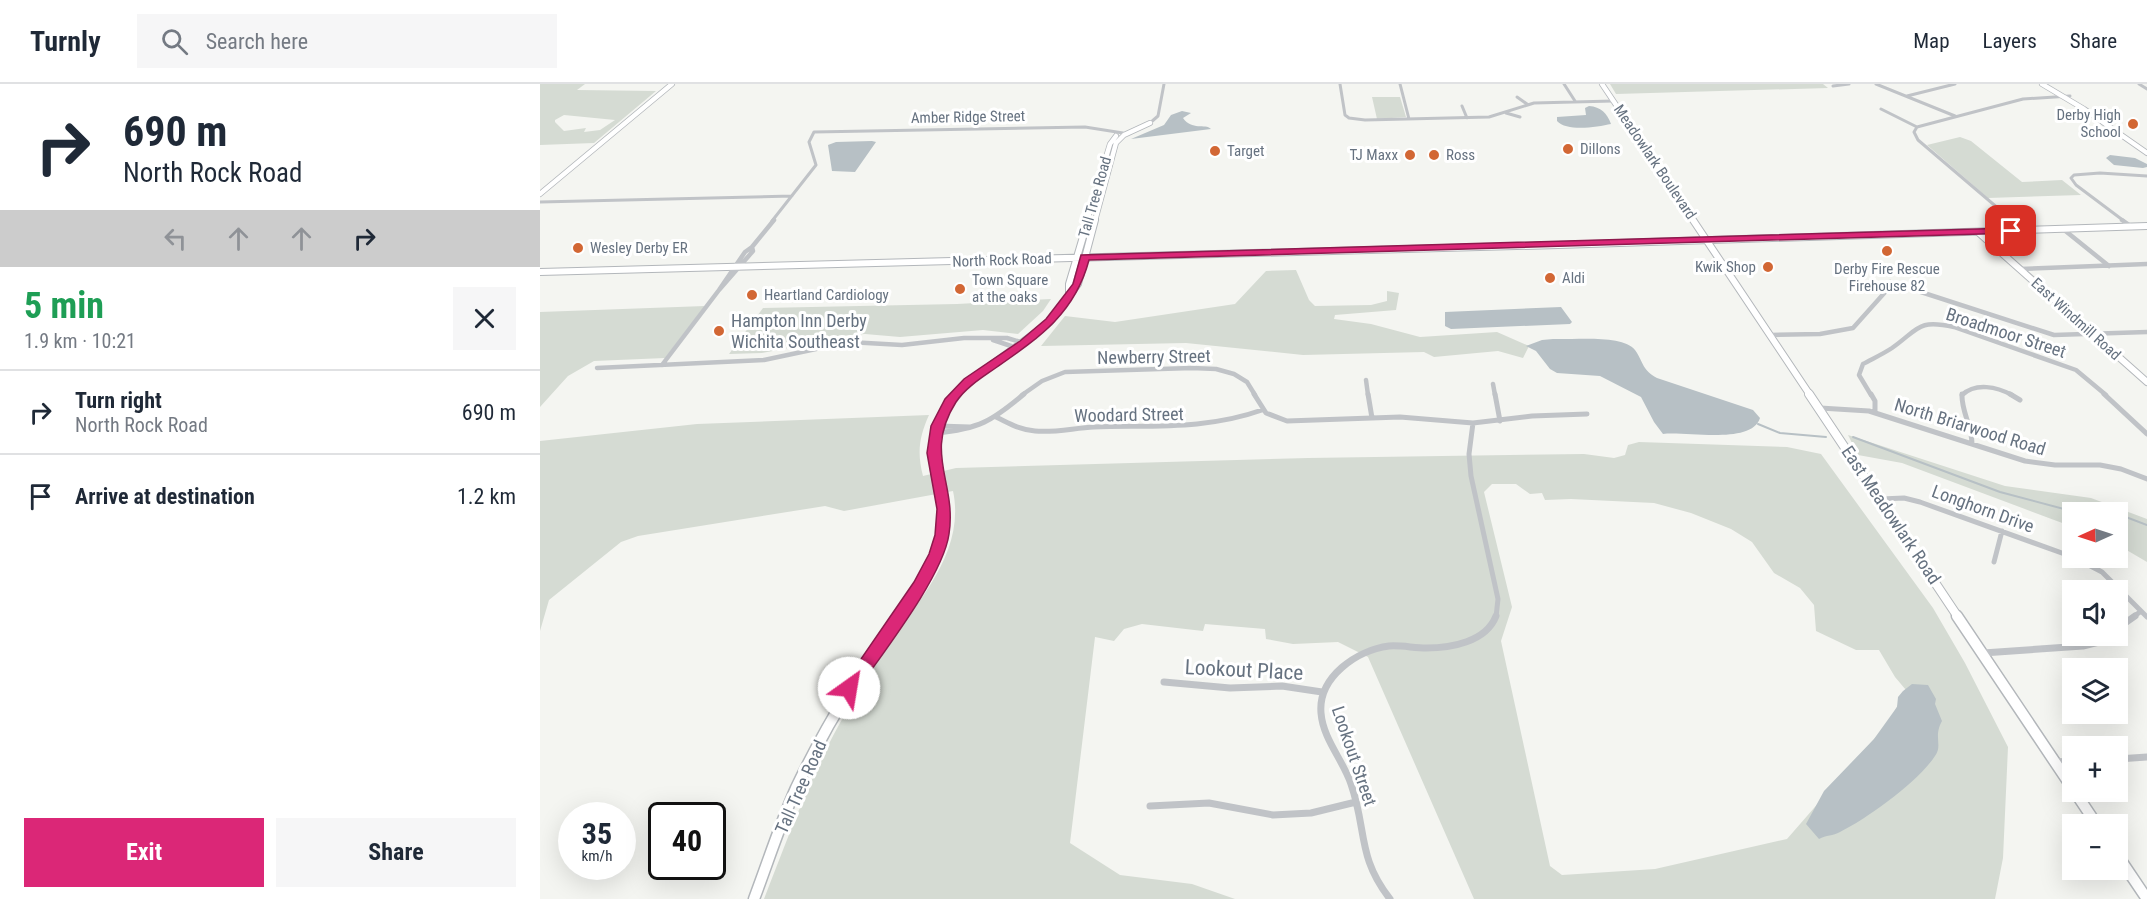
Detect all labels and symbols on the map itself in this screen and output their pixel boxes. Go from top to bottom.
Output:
street label: Meadowlark Boulevard [1610,101,1700,223]
place label: Derby High School [2056,106,2121,141]
street label: Amber Ridge Street [911,107,1025,127]
marker: Derby High School [2126,117,2140,131]
place label: Dillons [1580,140,1621,158]
place label: Target [1227,142,1264,160]
marker: Dillons [1561,142,1575,156]
marker: Target [1208,144,1222,158]
place label: TJ Maxx [1350,146,1398,164]
place label: Ross [1446,146,1475,164]
marker: TJ Maxx [1403,148,1417,162]
marker: Ross [1427,148,1441,162]
street label: Tall Tree Road [1075,154,1115,240]
pin [1985,205,2036,256]
place label: Wesley Derby ER [590,239,688,257]
marker: Wesley Derby ER [571,241,585,255]
marker: Derby Fire Rescue Firehouse 82 [1880,244,1894,258]
street label: North Rock Road [952,249,1052,271]
place label: Kwik Shop [1695,258,1756,276]
marker: Kwik Shop [1761,260,1775,274]
place label: Derby Fire Rescue Firehouse 82 [1834,260,1940,295]
place label: Aldi [1562,269,1585,287]
place label: Town Square at the oaks [972,271,1048,306]
marker: Aldi [1543,271,1557,285]
street label: East Windmill Road [2028,274,2124,364]
marker: Town Square at the oaks [953,282,967,296]
place label: Heartland Cardiology [764,286,889,304]
marker: Heartland Cardiology [745,288,759,302]
street label: Broadmoor Street [1943,303,2069,362]
place label: Hampton Inn Derby Wichita Southeast [731,310,867,352]
marker: Hampton Inn Derby Wichita Southeast [712,324,726,338]
street label: Newberry Street [1097,345,1211,368]
street label: North Briarwood Road [1892,394,2048,460]
street label: Woodard Street [1074,403,1184,426]
street label: East Meadowlark Road [1837,442,1945,588]
street label: Longhorn Drive [1929,480,2037,537]
north arrow [2062,502,2128,568]
street label: Lookout Place [1184,655,1304,685]
position arrow [817,656,881,720]
street label: Lookout Street [1328,703,1381,808]
street label: Tall Tree Road [771,737,831,837]
speed limit sign: 40 [648,802,726,880]

